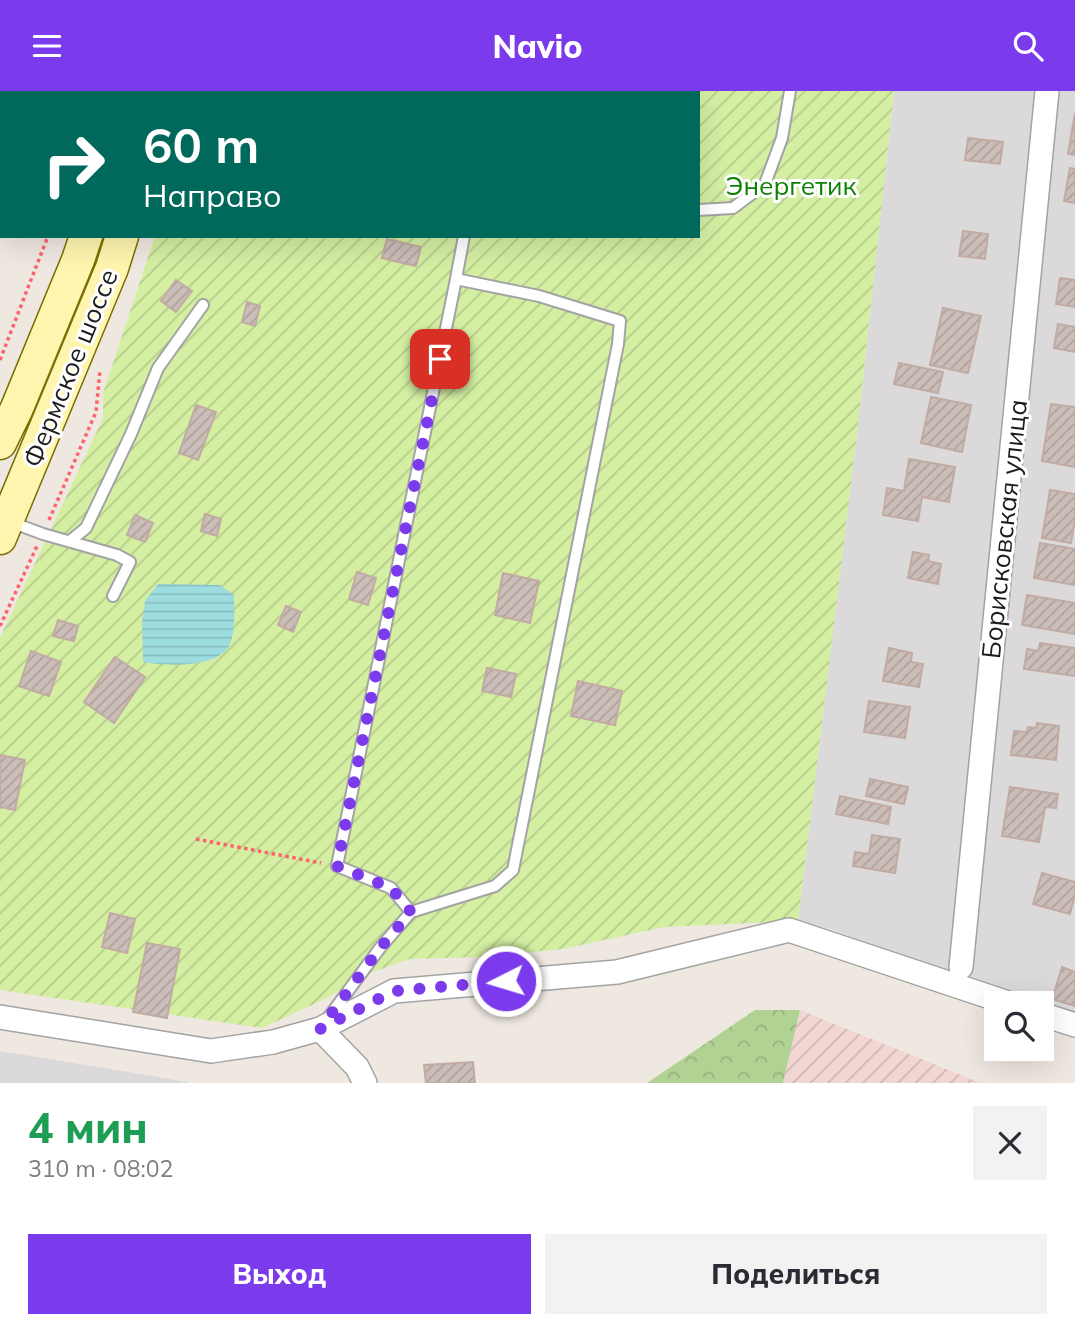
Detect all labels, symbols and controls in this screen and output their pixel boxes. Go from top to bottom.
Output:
text: Navio [492,26,583,66]
icon: menu [28,27,66,65]
icon: search [1009,27,1047,65]
text: 60 m [143,114,259,175]
icon: right [28,119,119,210]
park label: Энергетик [725,169,857,202]
text: Направо [143,175,282,215]
street label: Фермское шоссе [15,264,125,472]
pin [410,329,470,389]
icon: arrive [421,340,459,378]
street label: Борисковская улица [974,398,1034,660]
position arrow [469,944,543,1018]
map controls [984,991,1054,1061]
button: search [984,991,1054,1061]
text: 4 мин [28,1101,148,1154]
button: close [973,1106,1047,1180]
text: 310 m · 08:02 [28,1154,173,1183]
button: Выход [28,1234,531,1314]
button: Поделиться [545,1234,1047,1314]

